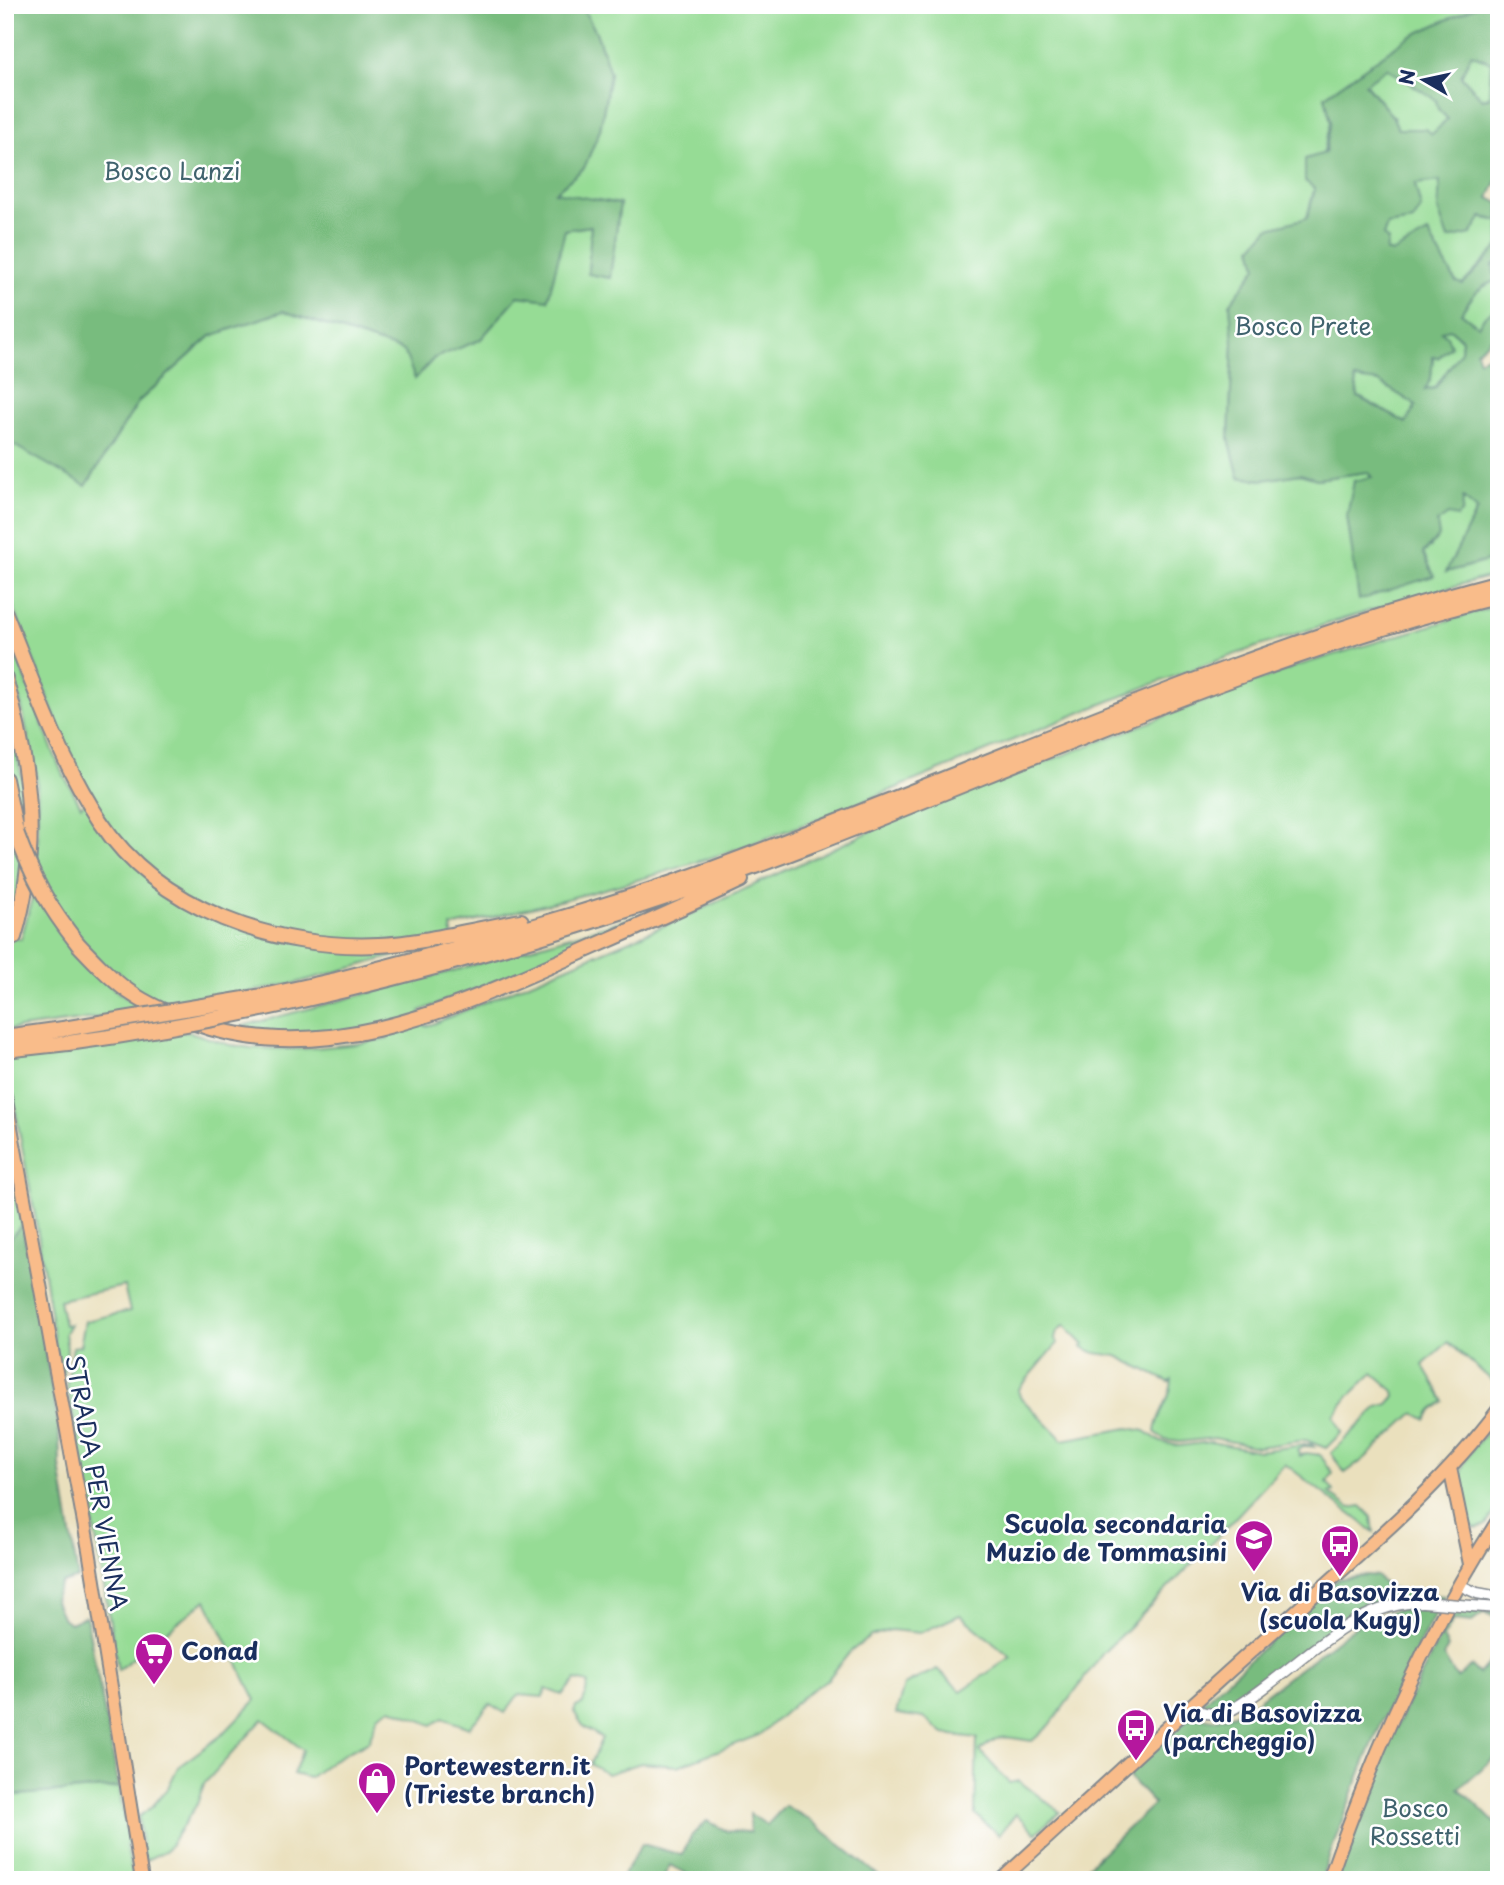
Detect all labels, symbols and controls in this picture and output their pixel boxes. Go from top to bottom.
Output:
north arrow [1388,46,1458,116]
text: N [1391,68,1421,87]
park label: Bosco Lanzi [104,152,240,188]
park label: Bosco Prete [1234,307,1372,343]
street label: STRADA PER VIENNA [58,1352,138,1614]
place label: Scuola secondaria Muzio de Tommasini [986,1505,1227,1569]
school or university icon: Scuola secondaria Muzio de Tommasini [1233,1518,1275,1573]
bus stop icon: Via di Basovizza (scuola Kugy) [1319,1523,1361,1578]
place label: Via di Basovizza (scuola Kugy) [1241,1573,1440,1637]
supermarket icon: Conad [133,1631,175,1686]
place label: Conad [181,1632,258,1668]
place label: Via di Basovizza (parcheggio) [1163,1694,1363,1758]
bus stop icon: Via di Basovizza (parcheggio) [1115,1707,1157,1762]
place label: Portewestern.it (Trieste branch) [404,1747,595,1811]
shop icon: Portewestern.it (Trieste branch) [356,1760,398,1815]
park label: Bosco Rossetti [1370,1789,1460,1853]

